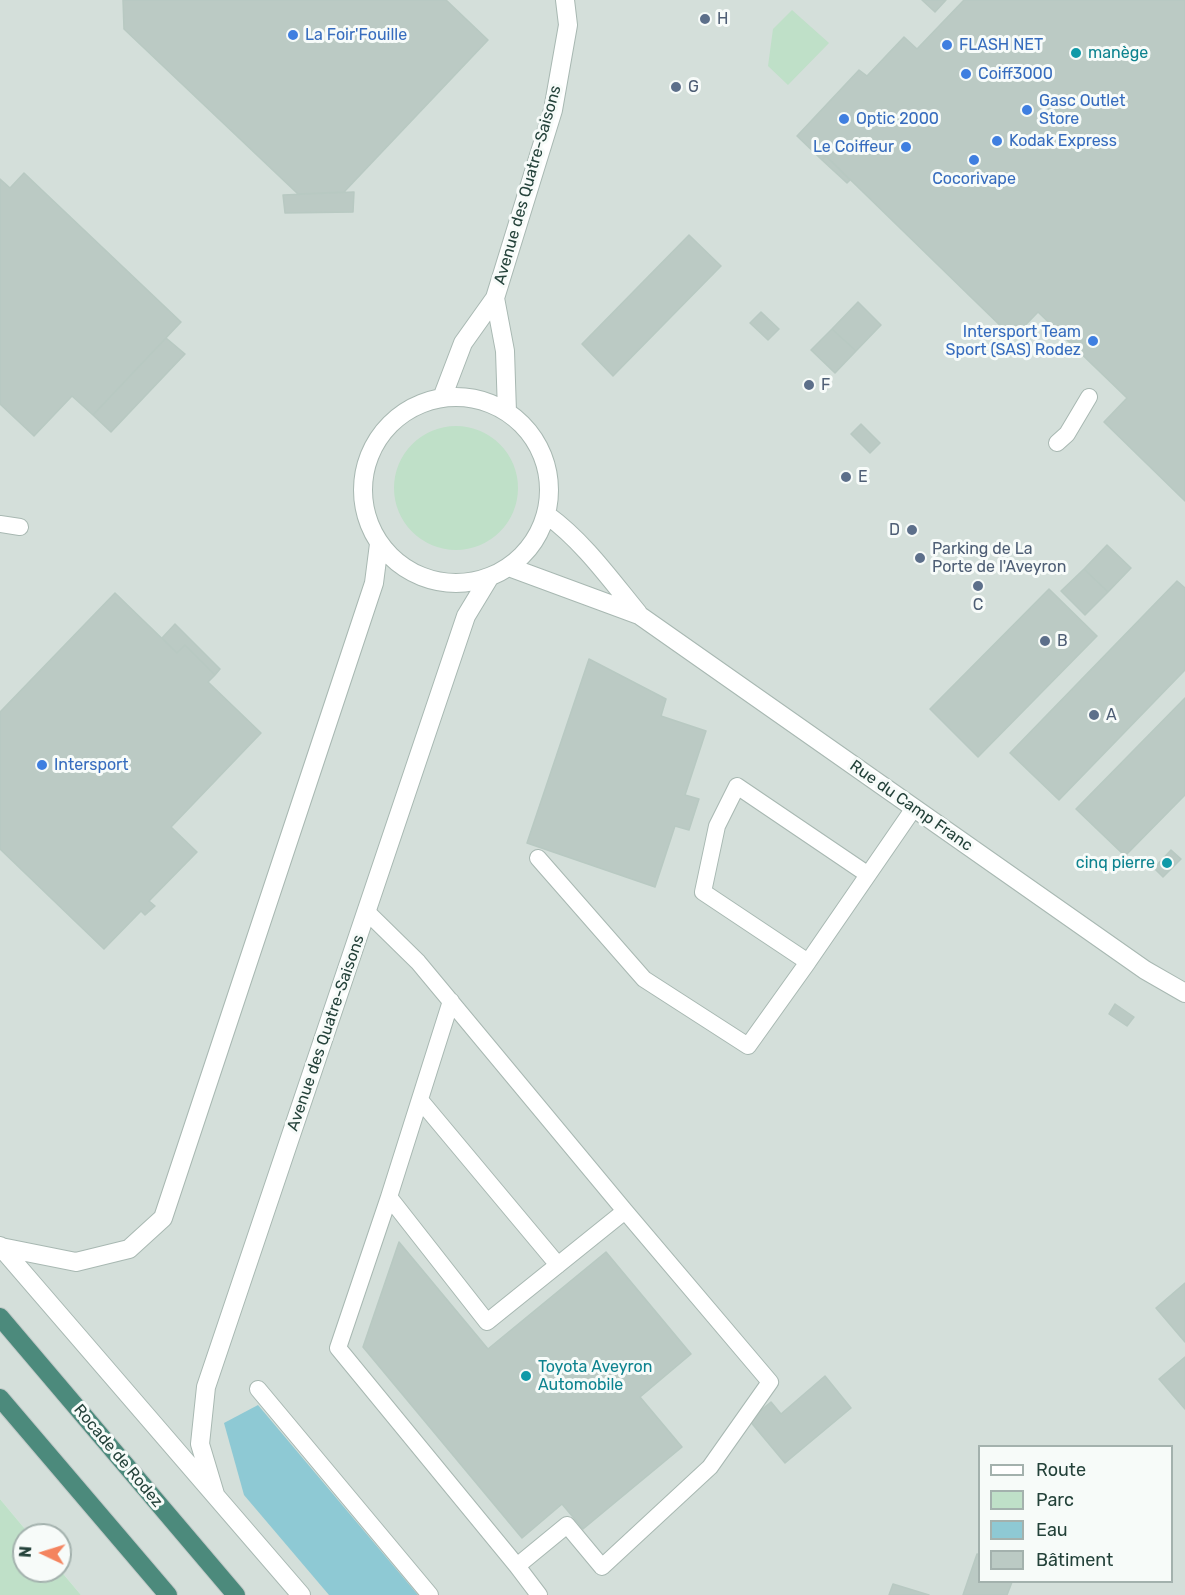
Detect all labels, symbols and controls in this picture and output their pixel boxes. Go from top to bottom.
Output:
place label: H [717,9,728,29]
marker: H [698,12,712,26]
place label: La Foir'Fouille [305,25,407,45]
marker: La Foir'Fouille [286,28,300,42]
place label: FLASH NET [959,35,1043,55]
marker: FLASH NET [940,38,954,52]
place label: manège [1088,43,1148,63]
marker: manège [1069,46,1083,60]
place label: Coiff3000 [978,64,1053,84]
marker: Coiff3000 [959,67,973,81]
place label: G [688,77,699,97]
marker: G [669,80,683,94]
street label: Avenue des Quatre-Saisons [490,83,566,287]
place label: Gasc Outlet Store [1039,91,1125,129]
marker: Gasc Outlet Store [1020,103,1034,117]
place label: Optic 2000 [856,109,939,129]
marker: Optic 2000 [837,112,851,126]
place label: Kodak Express [1009,131,1117,151]
marker: Kodak Express [990,134,1004,148]
place label: Le Coiffeur [813,137,894,157]
marker: Le Coiffeur [899,140,913,154]
marker: Cocorivape [967,153,981,167]
place label: Cocorivape [932,169,1016,189]
place label: Intersport Team Sport (SAS) Rodez [946,322,1081,360]
marker: Intersport Team Sport (SAS) Rodez [1086,334,1100,348]
place label: F [821,375,830,395]
marker: F [802,378,816,392]
place label: E [858,467,868,487]
marker: E [839,470,853,484]
place label: D [889,520,900,540]
marker: D [905,523,919,537]
place label: Parking de La Porte de l'Aveyron [932,539,1066,577]
marker: Parking de La Porte de l'Aveyron [913,551,927,565]
marker: C [971,579,985,593]
place label: C [973,595,983,615]
place label: B [1057,631,1068,651]
marker: B [1038,634,1052,648]
place label: A [1106,705,1117,725]
marker: A [1087,708,1101,722]
place label: Intersport [54,755,128,775]
street label: Rue du Camp Franc [846,756,976,856]
marker: Intersport [35,758,49,772]
place label: cinq pierre [1076,853,1155,873]
marker: cinq pierre [1160,856,1174,870]
street label: Avenue des Quatre-Saisons [283,932,369,1134]
place label: Toyota Aveyron Automobile [538,1357,652,1395]
marker: Toyota Aveyron Automobile [519,1369,533,1383]
street label: Rocade de Rodez [69,1401,167,1511]
legend [978,1445,1173,1583]
text: Route [1036,1459,1086,1481]
text: Parc [1036,1489,1074,1511]
text: Eau [1036,1519,1068,1541]
north arrow [12,1523,72,1583]
text: N [16,1545,35,1558]
text: Bâtiment [1036,1549,1113,1571]

